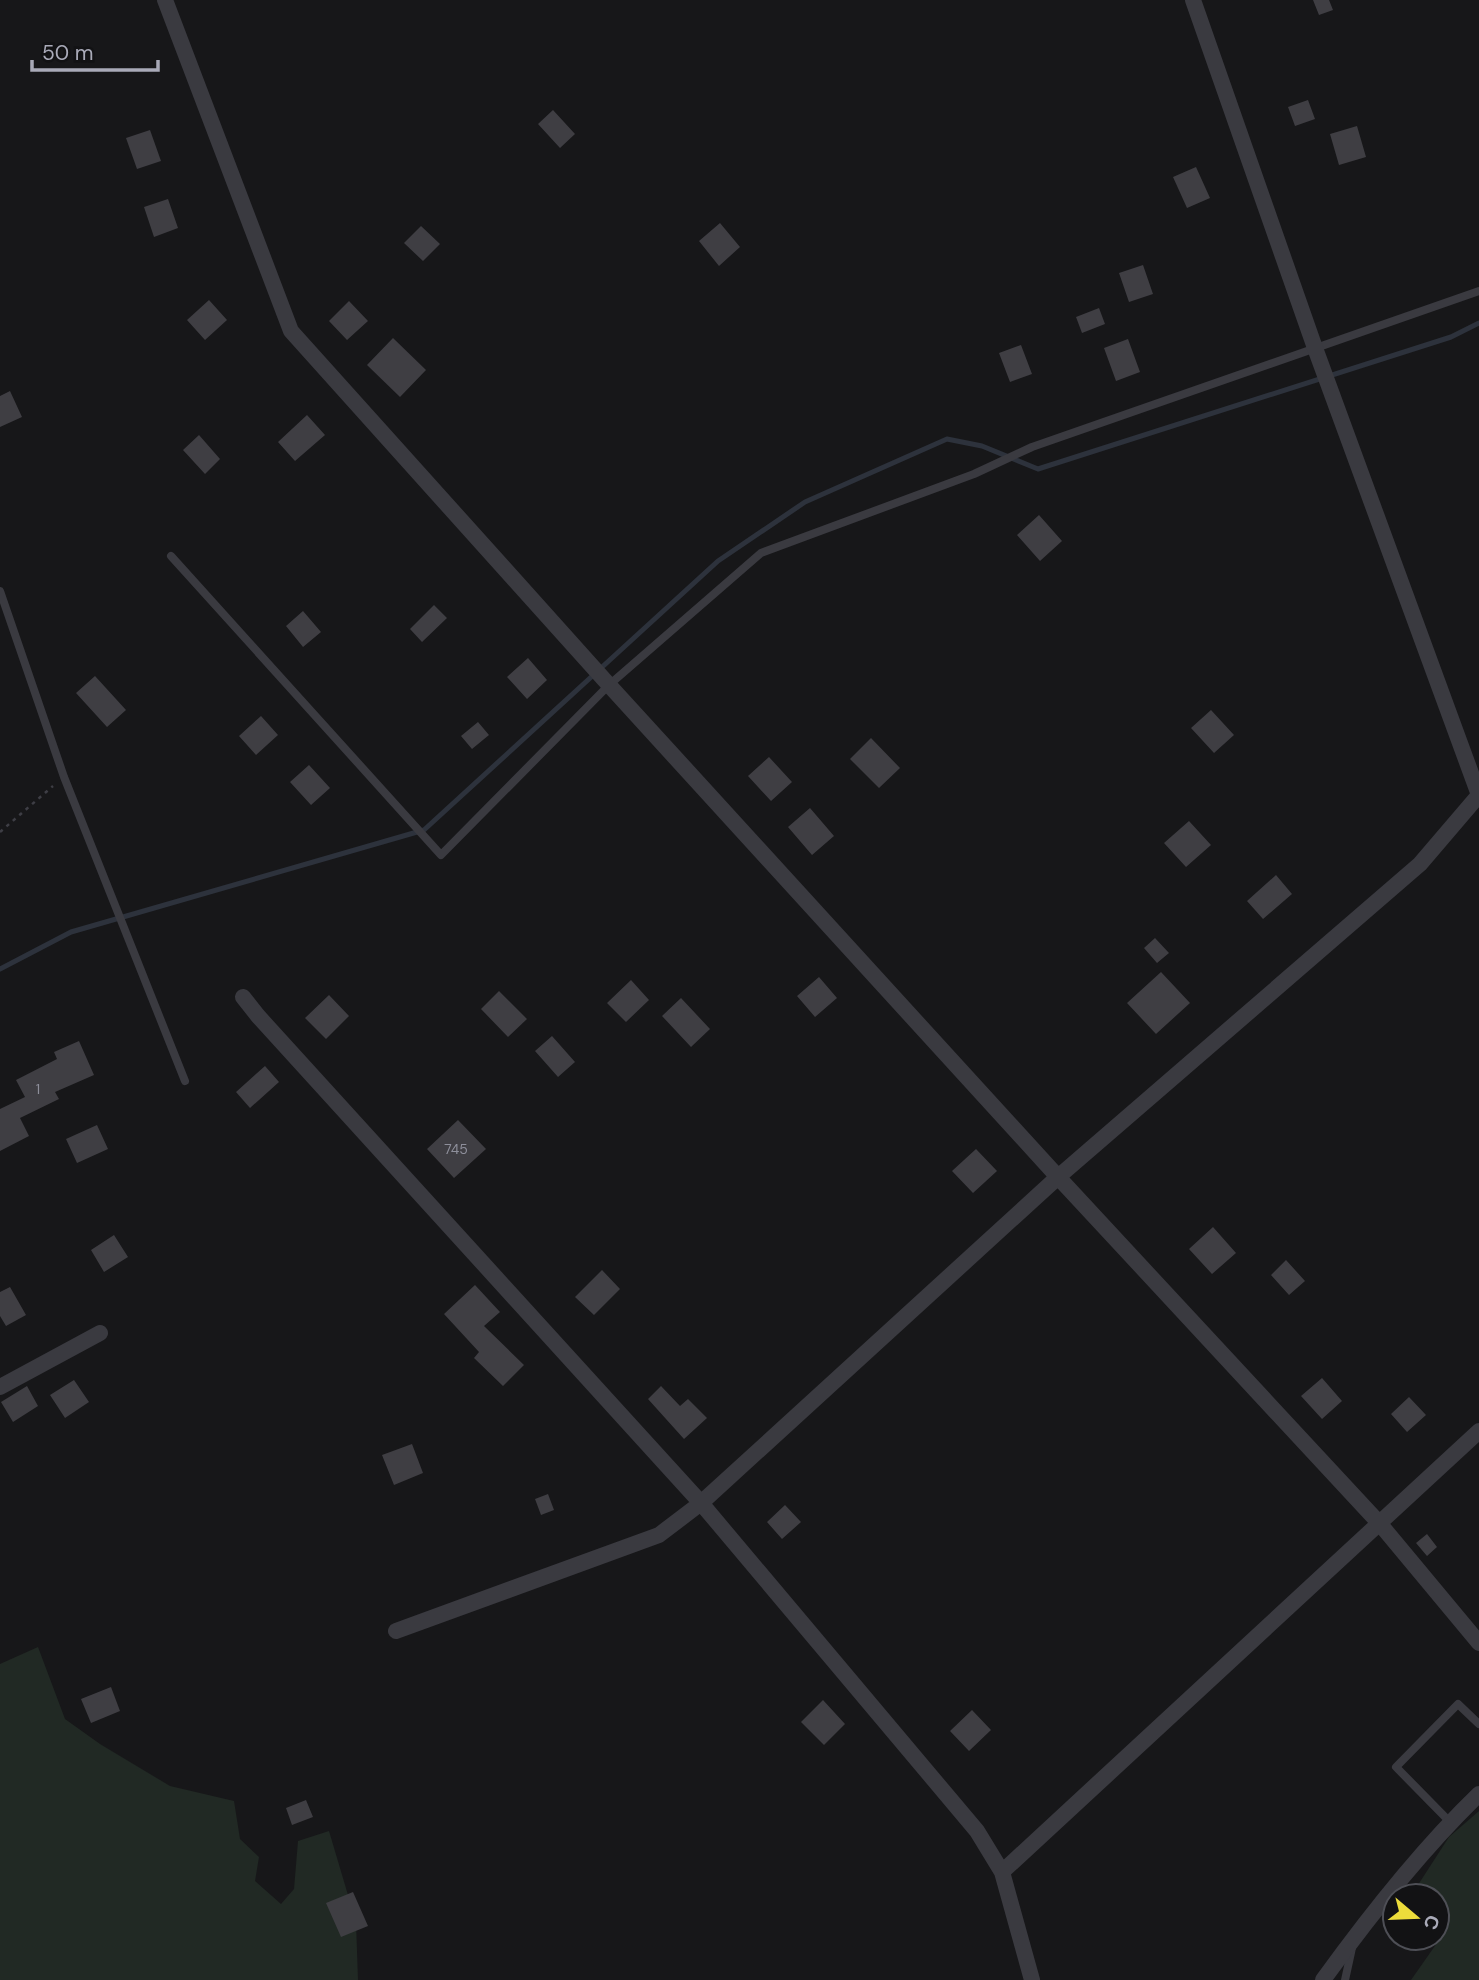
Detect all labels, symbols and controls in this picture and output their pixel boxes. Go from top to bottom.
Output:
scale bar [32,28,158,72]
text: 50 m [42,39,93,67]
house number: 1 [36,1080,40,1098]
house number: 745 [444,1140,468,1158]
north arrow [1381,1882,1451,1952]
text: С [1417,1912,1446,1933]

